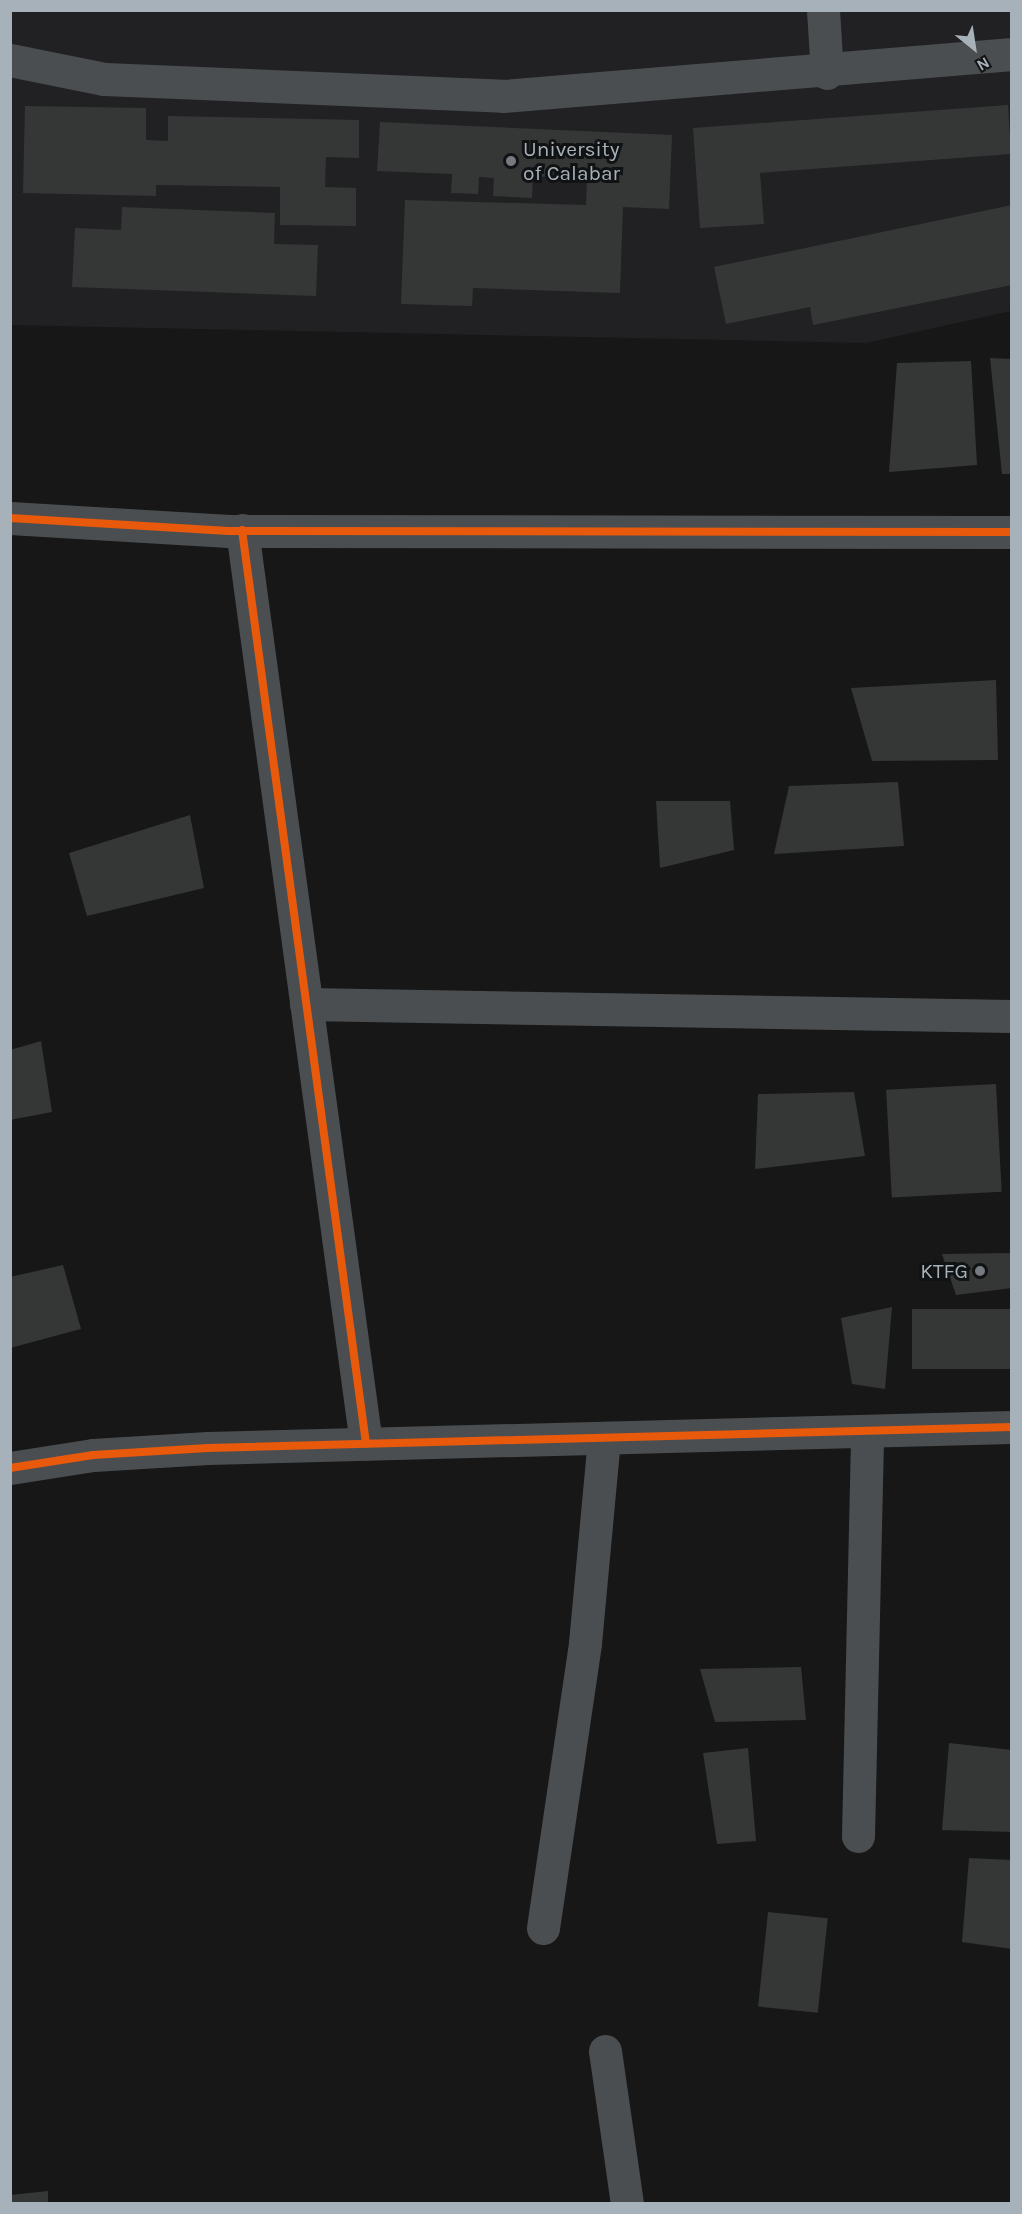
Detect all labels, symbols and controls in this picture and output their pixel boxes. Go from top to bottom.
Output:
north arrow [944,18,1004,78]
text: N [974,53,993,75]
place label: University of Calabar [523,136,620,186]
marker: University of Calabar [504,154,518,168]
place label: KTFG [920,1258,968,1284]
marker: KTFG [973,1264,987,1278]

